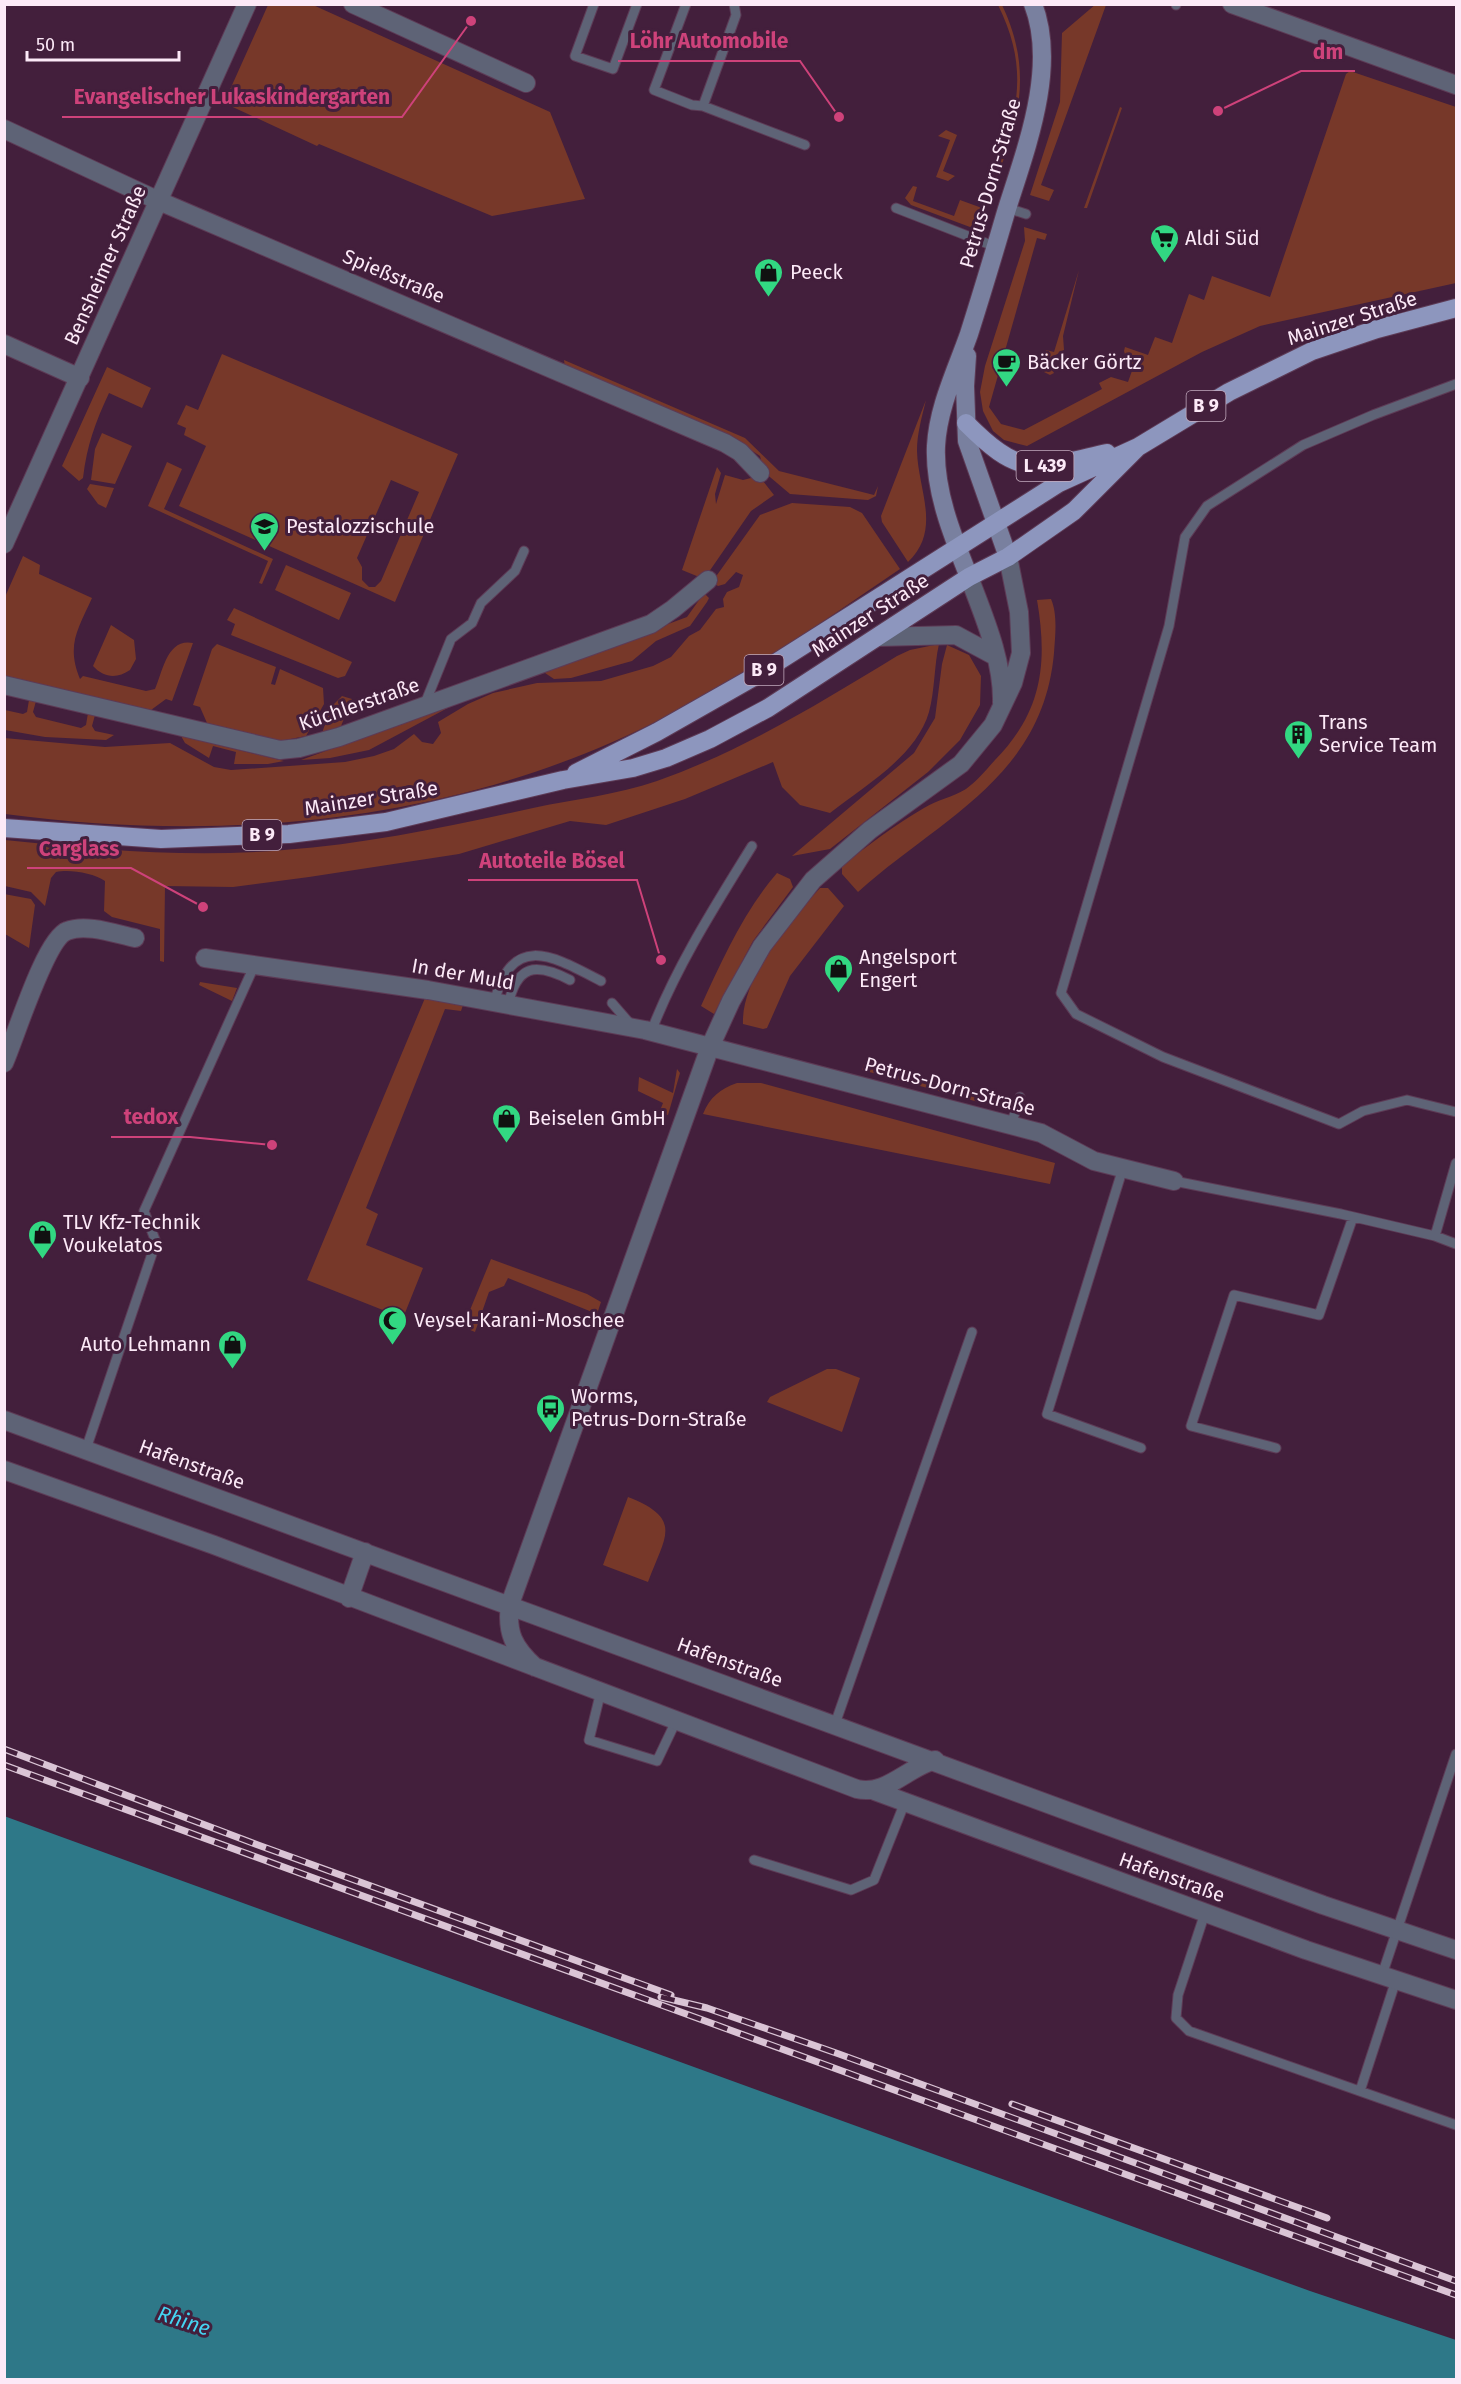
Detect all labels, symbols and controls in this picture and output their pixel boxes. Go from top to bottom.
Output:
callout: Löhr Automobile [618,22,800,61]
scale bar [27,24,178,62]
text: Löhr Automobile [630,28,789,54]
callout: dm [1301,32,1355,71]
text: 50 m [36,34,75,56]
text: dm [1313,39,1343,65]
callout: Evangelischer Lukaskindergarten [62,78,402,117]
text: Evangelischer Lukaskindergarten [74,84,390,110]
street label: Petrus-Dorn-Straße [954,95,1026,271]
street label: Bensheimer Straße [59,181,151,349]
supermarket icon: Aldi Süd [1148,222,1180,264]
place label: Aldi Süd [1185,226,1260,250]
street label: Spießstraße [339,244,449,308]
shop icon: Peeck [753,256,785,298]
place label: Peeck [790,260,843,284]
street label: Mainzer Straße [1284,286,1420,350]
cafe icon: Bäcker Görtz [990,346,1022,388]
place label: Bäcker Görtz [1027,350,1142,374]
road number: B 9 [1186,391,1226,421]
road number: L 439 [1016,451,1074,481]
school or university icon: Pestalozzischule [249,510,281,552]
place label: Pestalozzischule [286,514,434,538]
street label: Mainzer Straße [807,568,933,662]
road number: B 9 [744,655,783,685]
street label: Küchlerstraße [296,672,422,736]
place label: Trans Service Team [1319,710,1437,757]
building icon: Trans Service Team [1282,718,1314,760]
street label: Mainzer Straße [302,776,440,820]
road number: B 9 [242,820,282,850]
callout: Carglass [27,829,131,868]
text: Carglass [39,836,119,862]
callout: Autoteile Bösel [468,841,637,880]
text: Autoteile Bösel [478,848,626,874]
place label: Angelsport Engert [859,945,958,992]
shop icon: Angelsport Engert [822,952,854,994]
street label: In der Muld [410,953,516,995]
street label: Petrus-Dorn-Straße [862,1052,1038,1120]
callout: tedox [111,1098,190,1137]
shop icon: Beiselen GmbH [491,1102,523,1144]
text: tedox [124,1104,179,1130]
place label: Beiselen GmbH [528,1106,666,1130]
place label: TLV Kfz-Technik Voukelatos [63,1210,201,1257]
shop icon: TLV Kfz-Technik Voukelatos [26,1218,58,1260]
mosque icon: Veysel-Karani-Moschee [377,1304,409,1346]
place label: Veysel-Karani-Moschee [414,1308,625,1332]
shop icon: Auto Lehmann [216,1328,248,1370]
place label: Auto Lehmann [80,1332,211,1356]
place label: Worms, Petrus-Dorn-Straße [571,1384,747,1431]
bus stop icon: Worms, Petrus-Dorn-Straße [534,1392,566,1434]
street label: Hafenstraße [136,1434,248,1494]
street label: Hafenstraße [674,1632,786,1692]
street label: Hafenstraße [1116,1847,1228,1907]
water label: Rhine [154,2300,214,2342]

